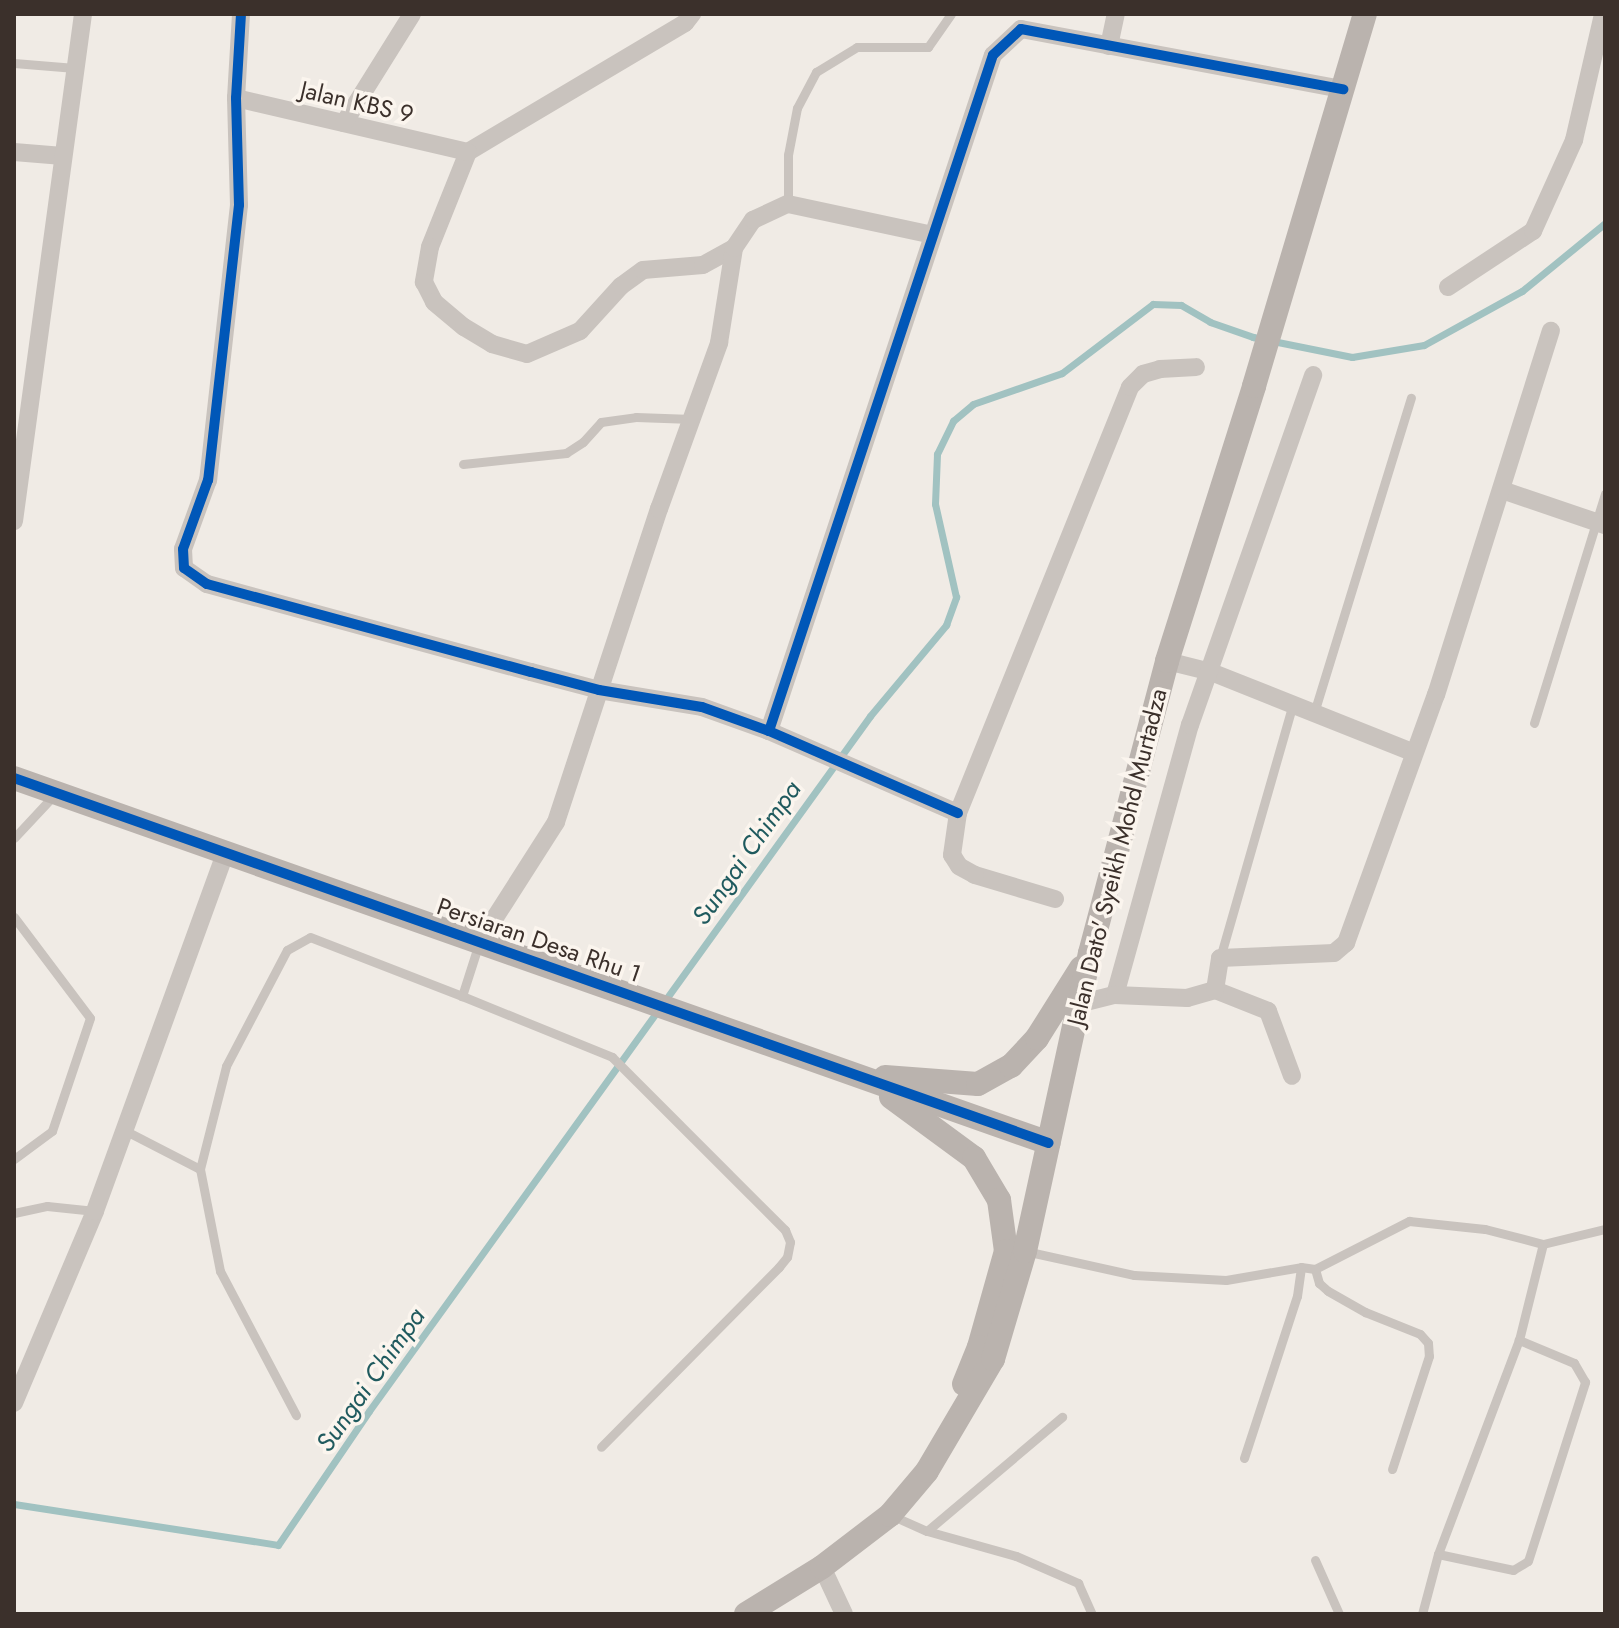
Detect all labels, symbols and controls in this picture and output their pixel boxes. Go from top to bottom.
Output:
street label: Jalan KBS 9 [298,75,416,129]
street label: Jalan Dato' Syeikh Mohd Murtadza [1061,685,1173,1029]
water label: Sungai Chimpa [686,775,808,931]
street label: Persiaran Desa Rhu 1 [433,892,645,988]
water label: Sungai Chimpa [310,1302,432,1458]

